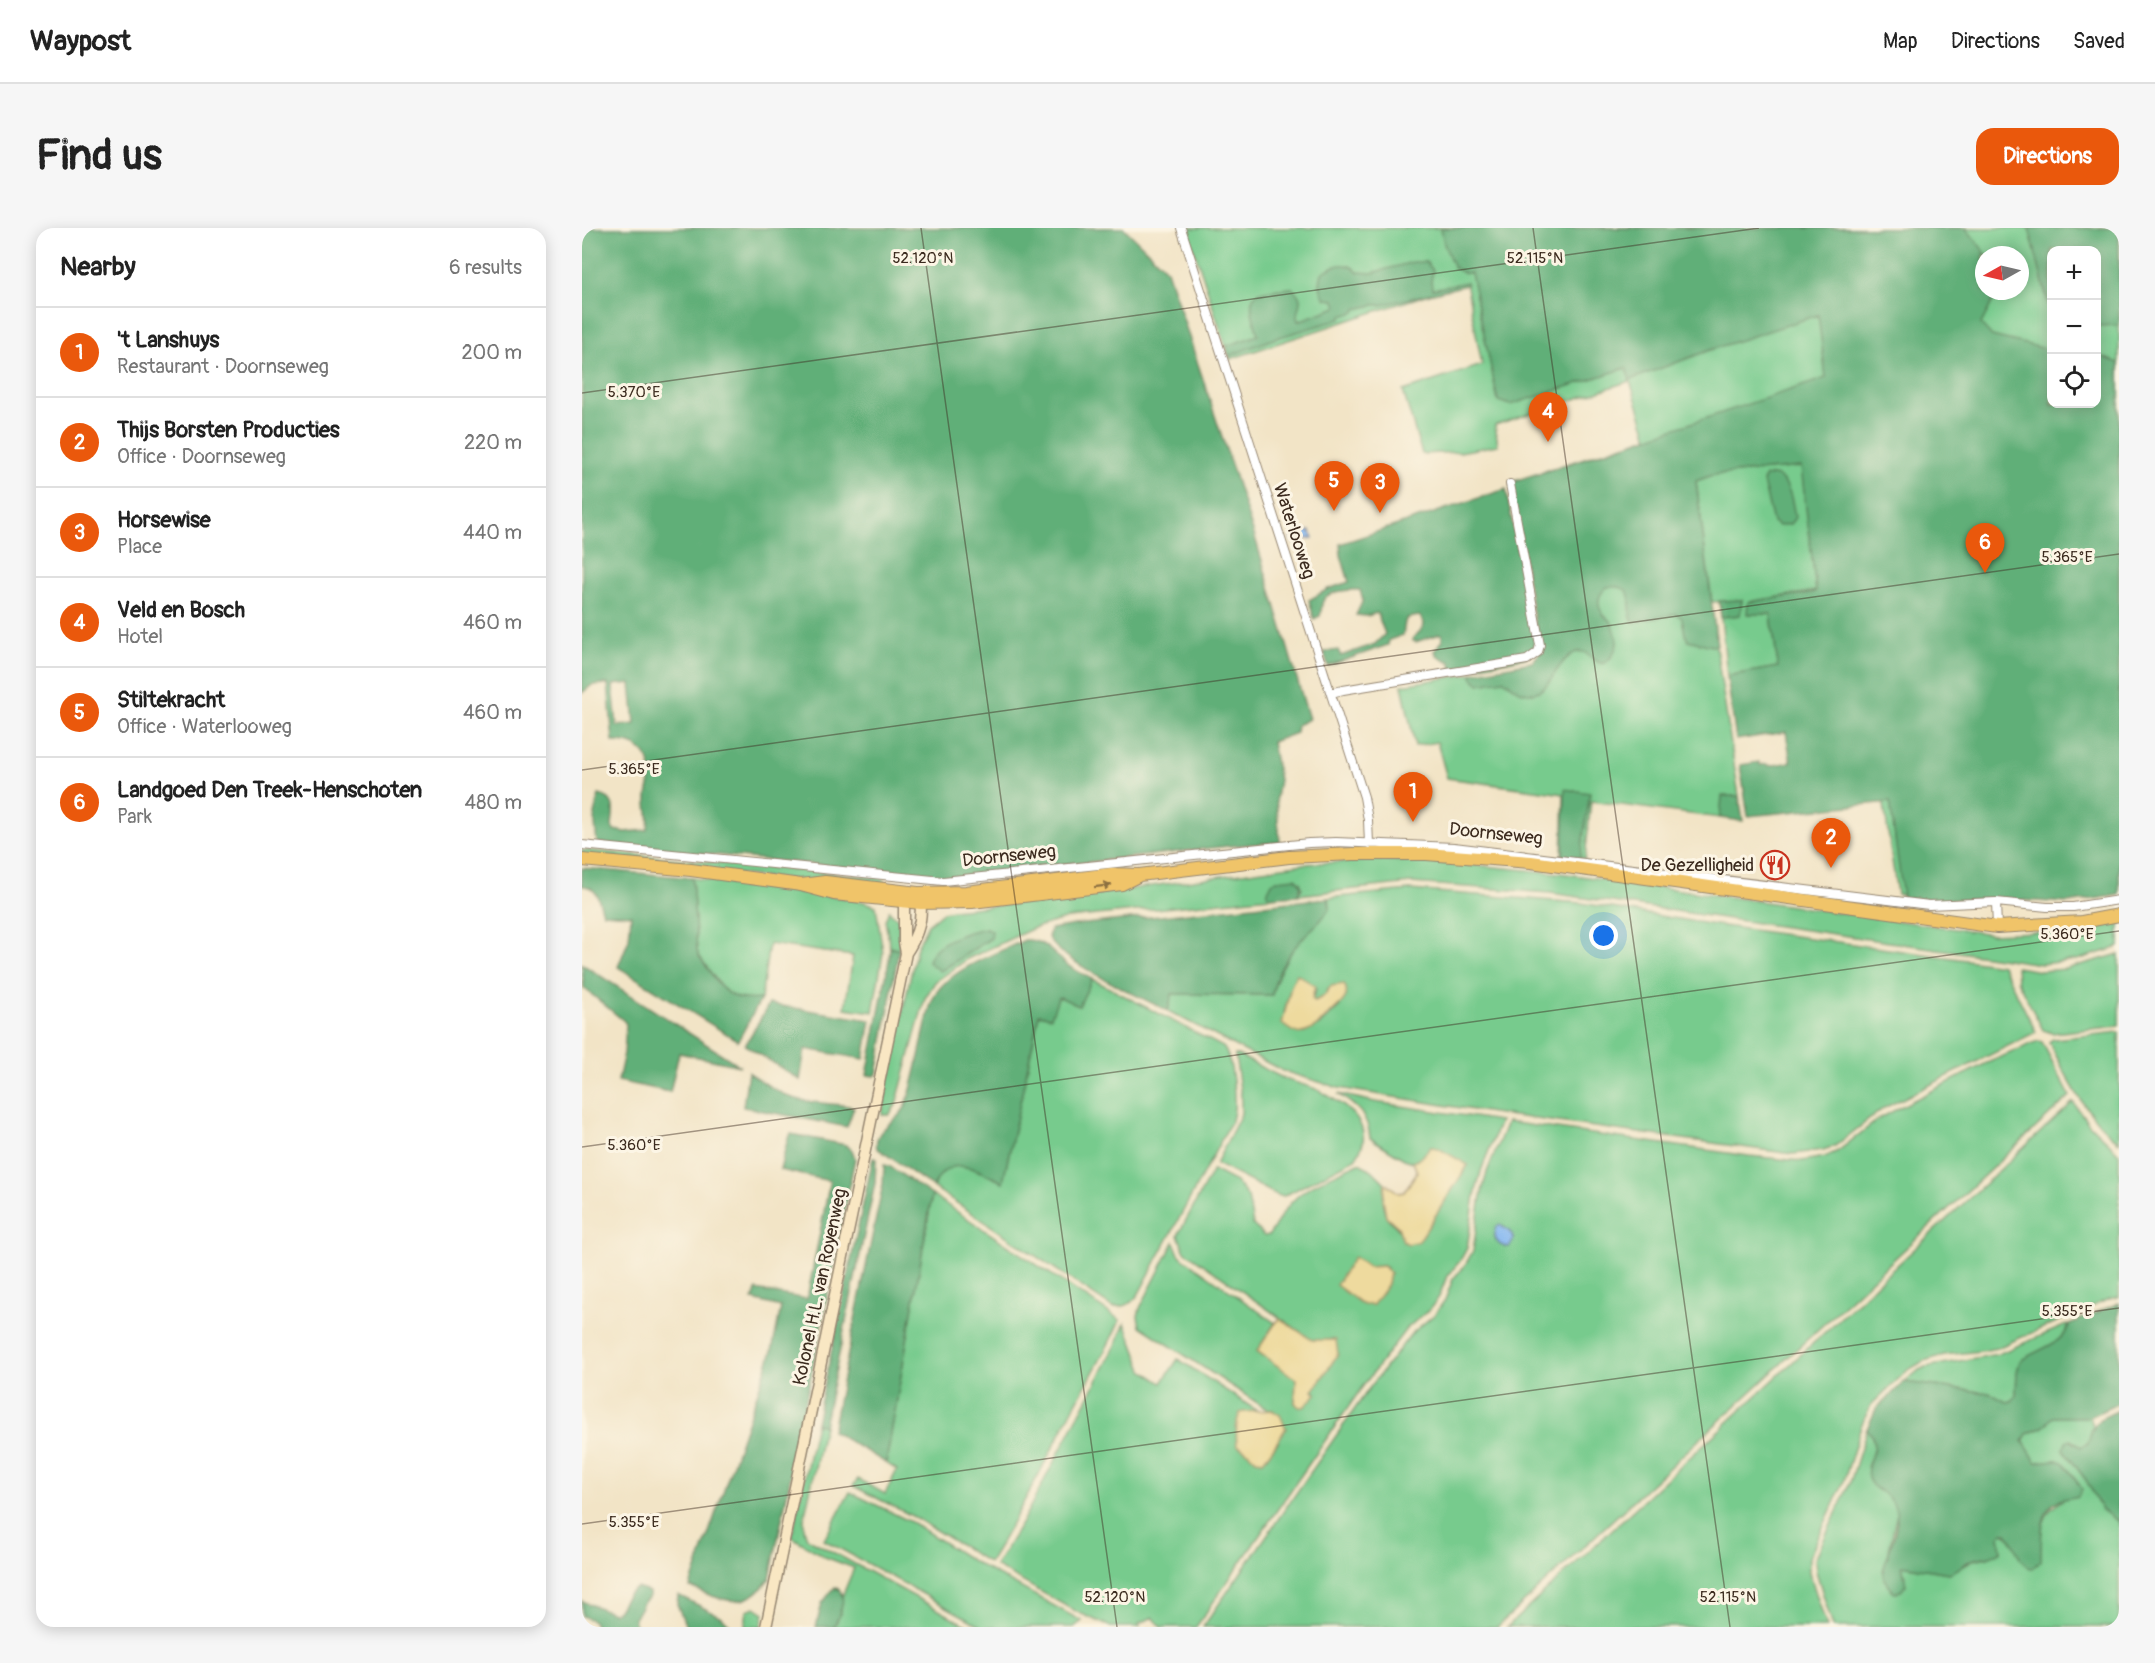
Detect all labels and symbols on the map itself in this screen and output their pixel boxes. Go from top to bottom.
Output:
north arrow [1975,246,2029,300]
text: 52.120°N [892,249,954,268]
text: 52.115°N [1507,249,1563,268]
text: 5.370°E [608,383,660,402]
pin: 4 [1528,392,1568,442]
pin: 5 [1314,462,1353,511]
pin: 3 [1360,464,1400,513]
street label: Waterlooweg [1268,480,1320,582]
pin: 6 [1966,524,2004,573]
text: 5.365°E [2041,548,2093,567]
text: 5.365°E [608,760,660,779]
pin: 1 [1394,772,1432,822]
street label: Doornseweg [1448,818,1544,850]
pin: 2 [1812,818,1850,868]
street label: Doornseweg [961,840,1057,872]
restaurant icon: De Gezelligheid [1759,849,1791,881]
place label: De Gezelligheid [1641,854,1754,877]
one-way arrow [1094,882,1113,891]
your location [1589,921,1618,950]
text: 5.360°E [2040,925,2094,944]
text: 5.360°E [607,1136,661,1155]
street label: Kolonel H.L. van Royenweg [788,1186,852,1388]
text: 5.355°E [2042,1302,2092,1321]
text: 5.355°E [609,1513,659,1532]
text: 52.120°N [1084,1588,1146,1607]
text: 52.115°N [1700,1588,1756,1607]

